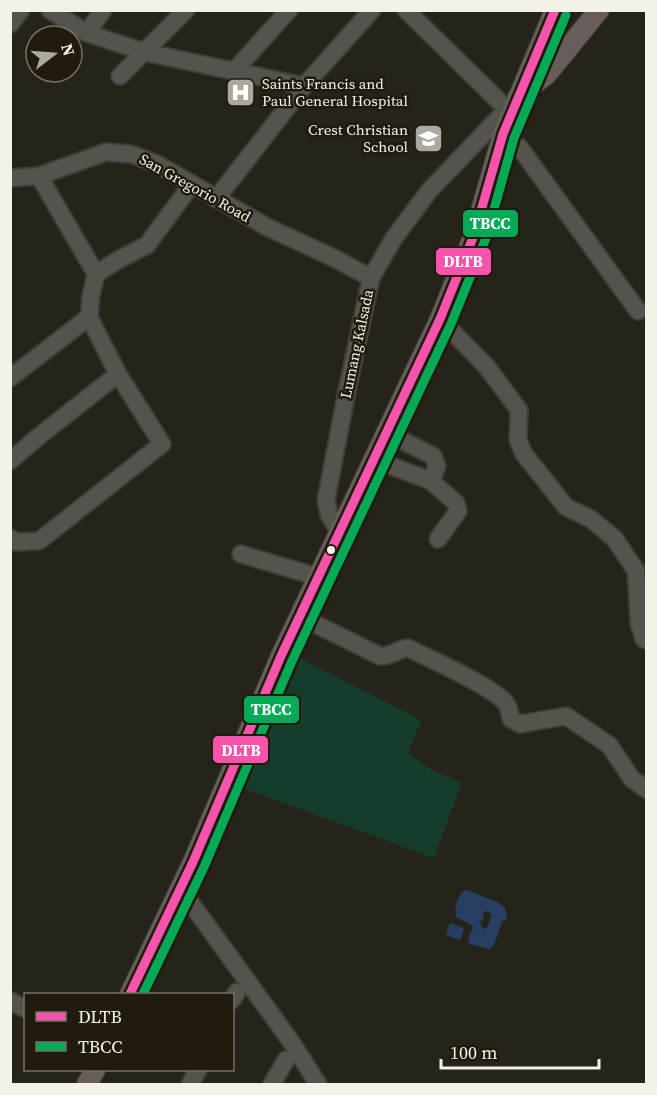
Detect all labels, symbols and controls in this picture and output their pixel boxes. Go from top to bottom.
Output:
north arrow [24,24,84,84]
text: N [56,41,81,59]
place label: Saints Francis and Paul General Hospital [262,73,408,111]
hospital icon: Saints Francis and Paul General Hospital [225,77,257,109]
place label: Crest Christian School [308,119,409,157]
school or university icon: Crest Christian School [413,123,445,155]
street label: San Gregorio Road [136,148,255,227]
line badge: TBCC [462,209,519,238]
text: TBCC [470,212,510,234]
line badge: DLTB [435,247,492,276]
text: DLTB [443,250,483,272]
street label: Lumang Kalsada [335,287,378,400]
unlabelled marker [325,544,337,556]
line badge: TBCC [243,695,300,724]
text: TBCC [251,698,291,720]
line badge: DLTB [212,735,269,764]
text: DLTB [221,739,261,761]
legend [24,993,234,1071]
text: DLTB [78,1004,122,1029]
scale bar [441,1032,598,1070]
text: TBCC [78,1034,123,1059]
text: 100 m [450,1040,497,1065]

